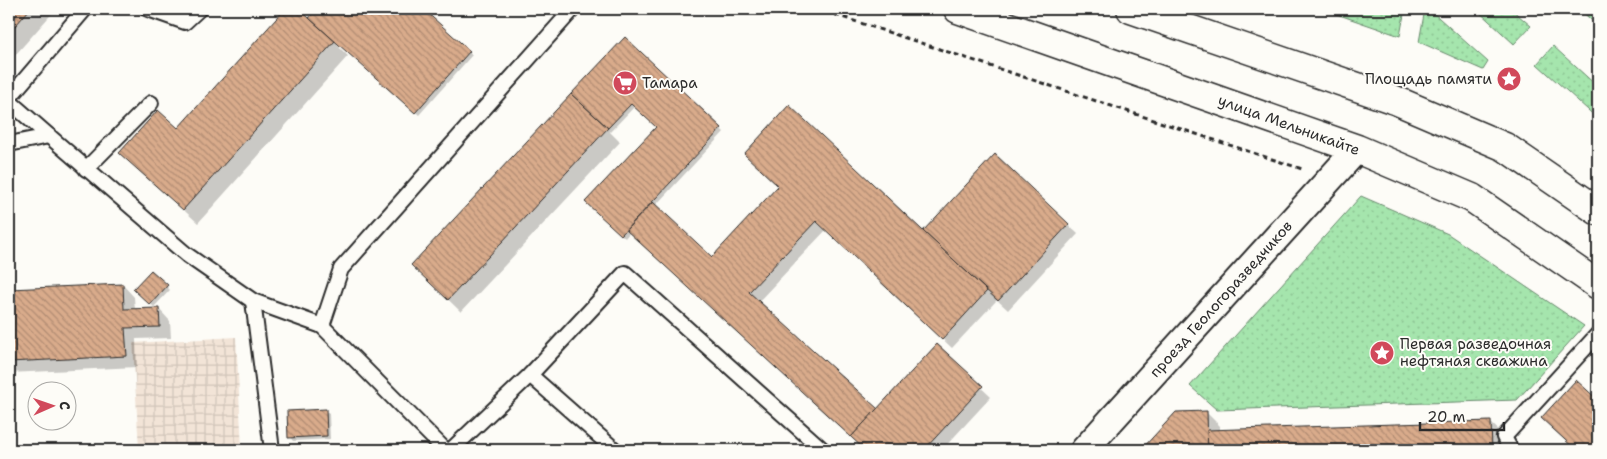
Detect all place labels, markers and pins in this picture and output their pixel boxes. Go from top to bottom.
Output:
place icon: Площадь памяти [1496,66,1522,92]
place label: Площадь памяти [1365,69,1492,89]
supermarket icon: Тамара [612,70,638,96]
place label: Тамара [642,73,698,93]
place label: Первая разведочная нефтяная скважина [1400,334,1551,371]
place icon: Первая разведочная нефтяная скважина [1369,340,1395,366]

